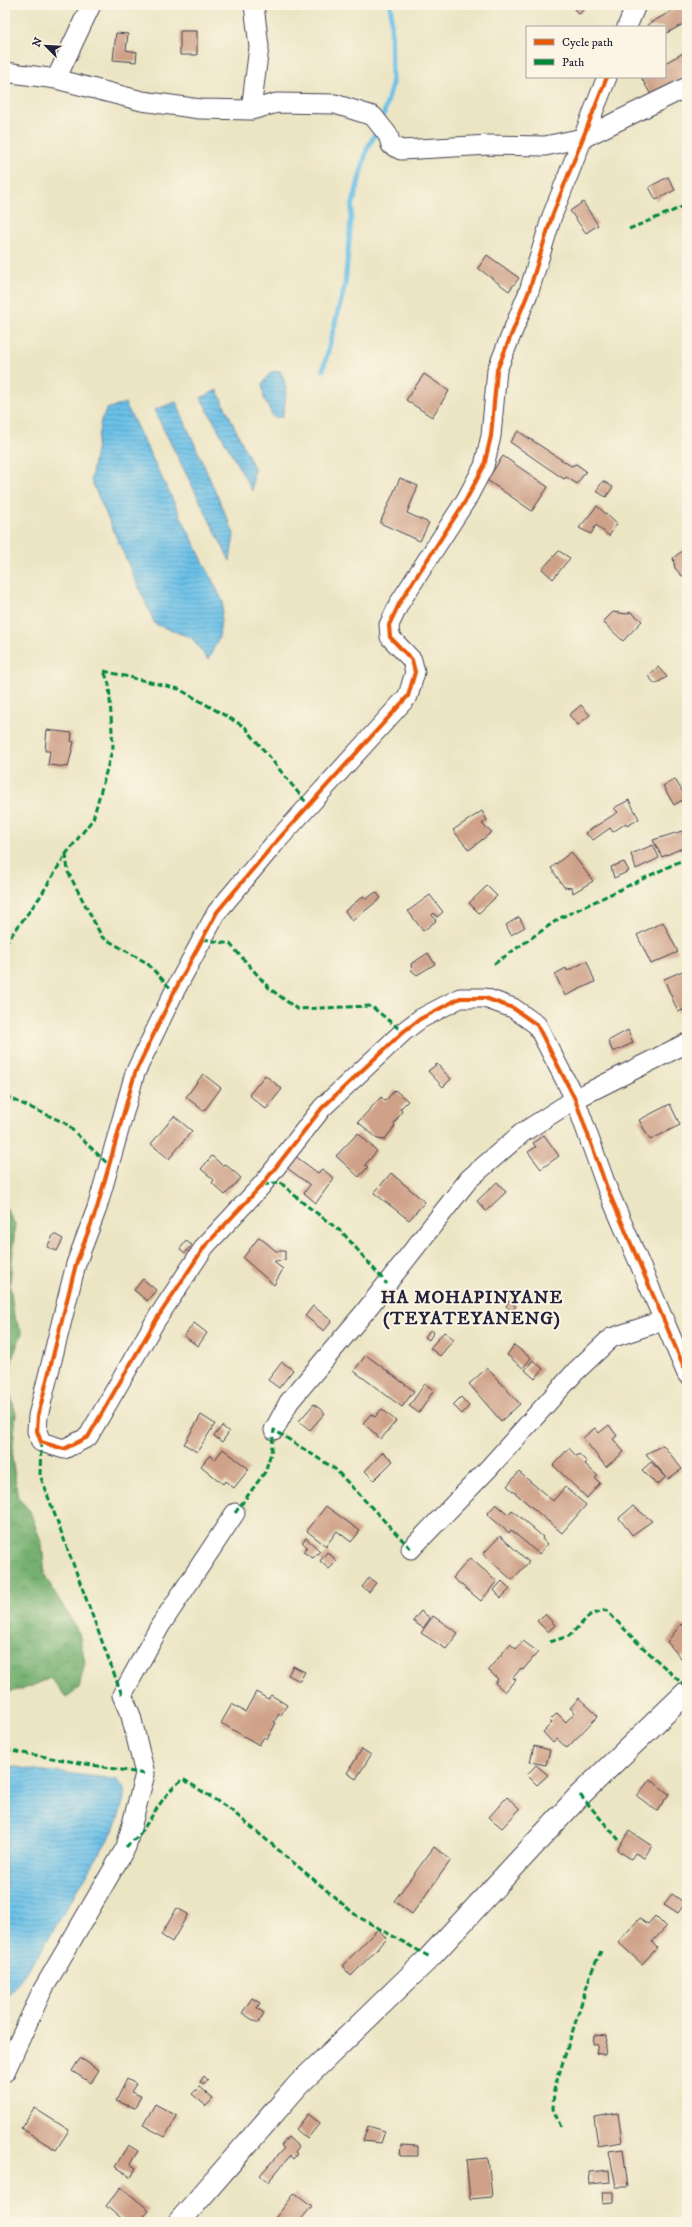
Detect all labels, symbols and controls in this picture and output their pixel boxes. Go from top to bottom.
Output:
north arrow [26,26,66,66]
legend [526,26,666,78]
text: N [30,35,46,49]
text: Cycle path [562,35,614,50]
text: Path [562,55,585,70]
district label: HA MOHAPINYANE (TEYATEYANENG) [381,1287,563,1330]

